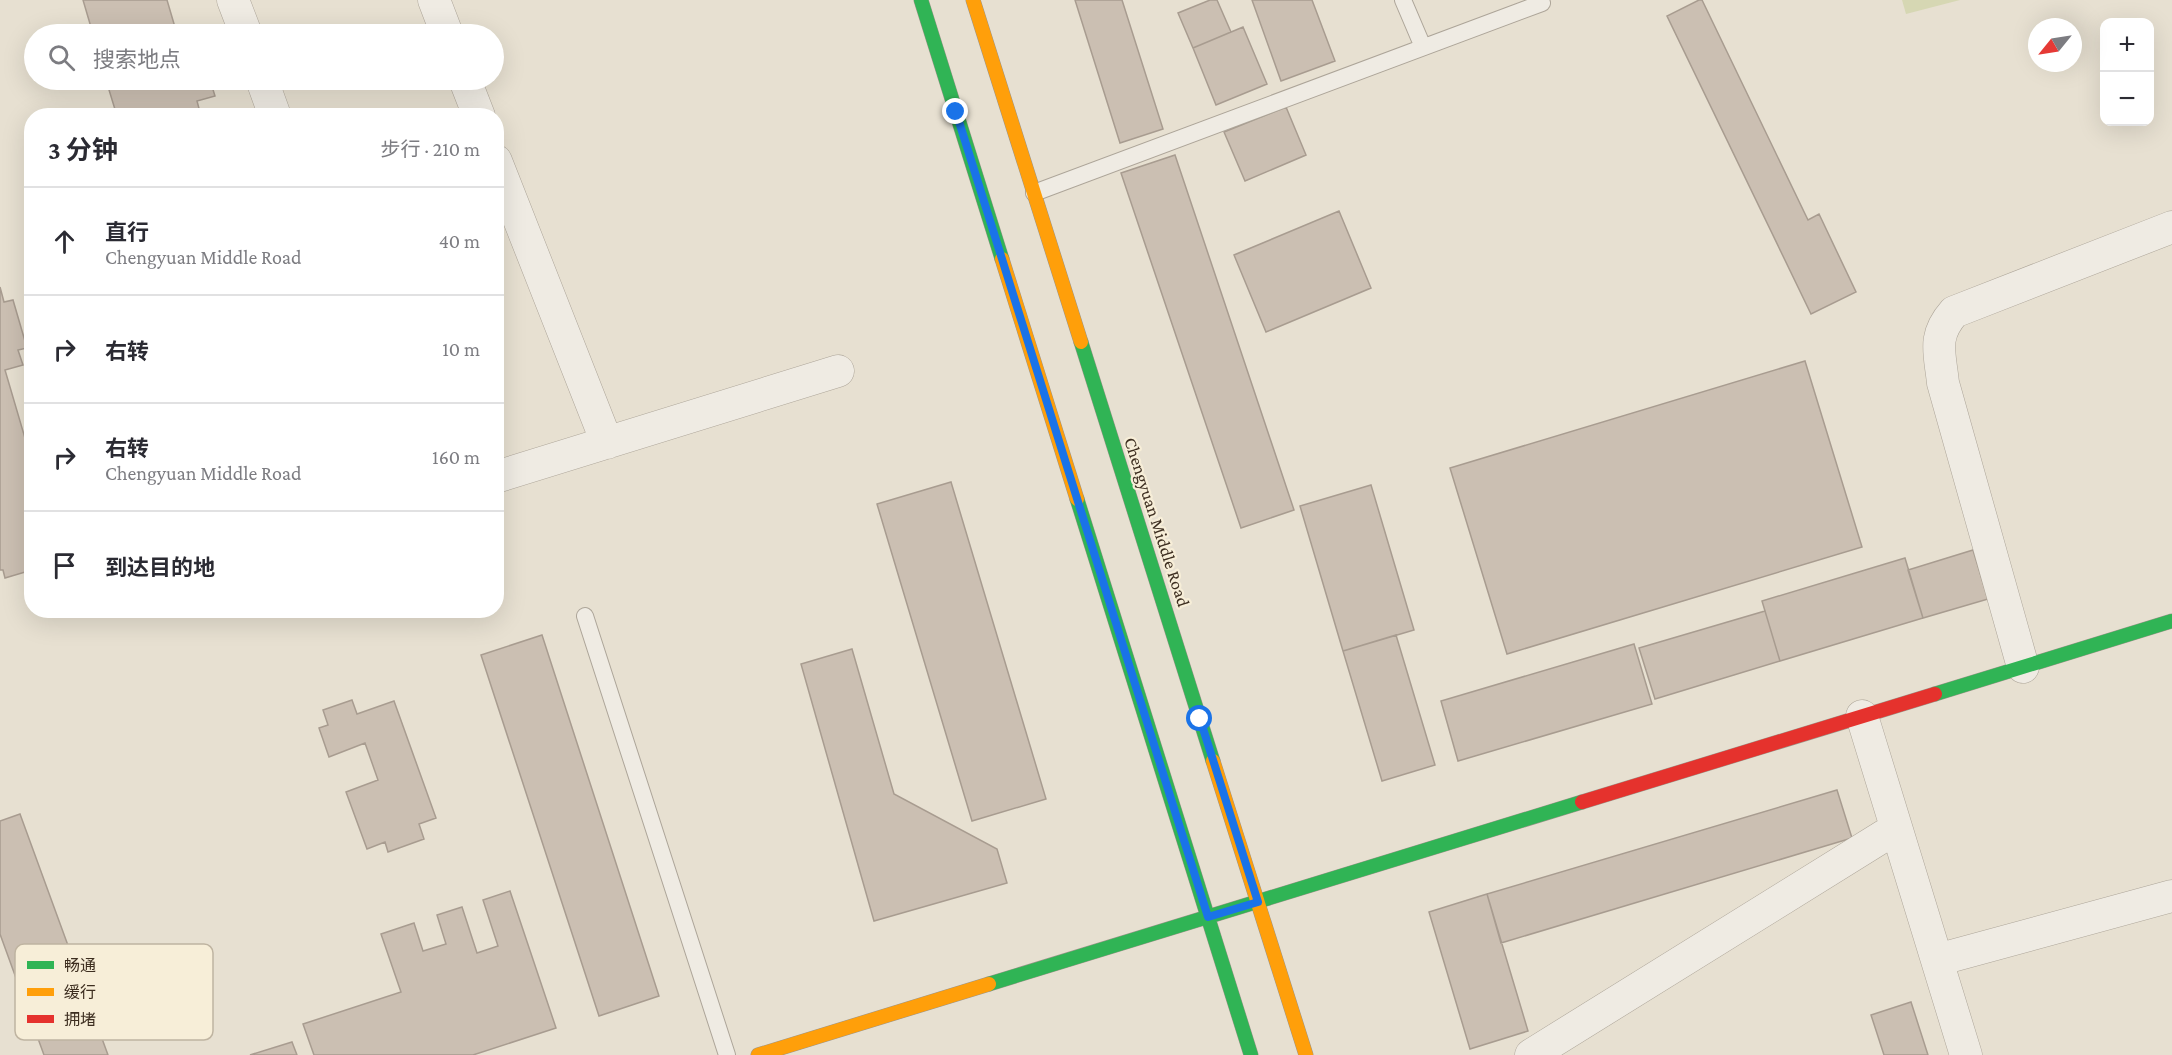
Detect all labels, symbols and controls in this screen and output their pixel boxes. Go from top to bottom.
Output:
north arrow [2028,18,2082,72]
map controls [2100,18,2154,126]
button: + [2100,18,2154,72]
search box [24,24,504,90]
icon: search [45,41,78,74]
text: 搜索地点 [93,47,181,72]
button: − [2100,72,2154,126]
route end [942,98,968,124]
text: 3 分钟 [48,136,118,165]
text: 步行 · 210 m [380,138,480,160]
text: 直行 [105,220,149,245]
icon: ahead [48,225,81,258]
text: 40 m [439,230,480,252]
text: Chengyuan Middle Road [105,246,302,268]
icon: right [48,333,81,366]
text: 10 m [442,338,480,360]
text: 右转 [105,339,149,364]
street label: Chengyuan Middle Road [1120,435,1194,610]
text: 右转 [105,436,149,461]
icon: right [48,441,81,474]
text: 160 m [432,446,480,468]
text: Chengyuan Middle Road [105,462,302,484]
icon: arrive [48,549,81,582]
text: 到达目的地 [105,555,215,580]
route start [1186,705,1212,731]
legend [15,944,213,1040]
text: 畅通 [64,957,96,974]
text: 缓行 [64,984,96,1001]
text: 拥堵 [64,1011,96,1028]

